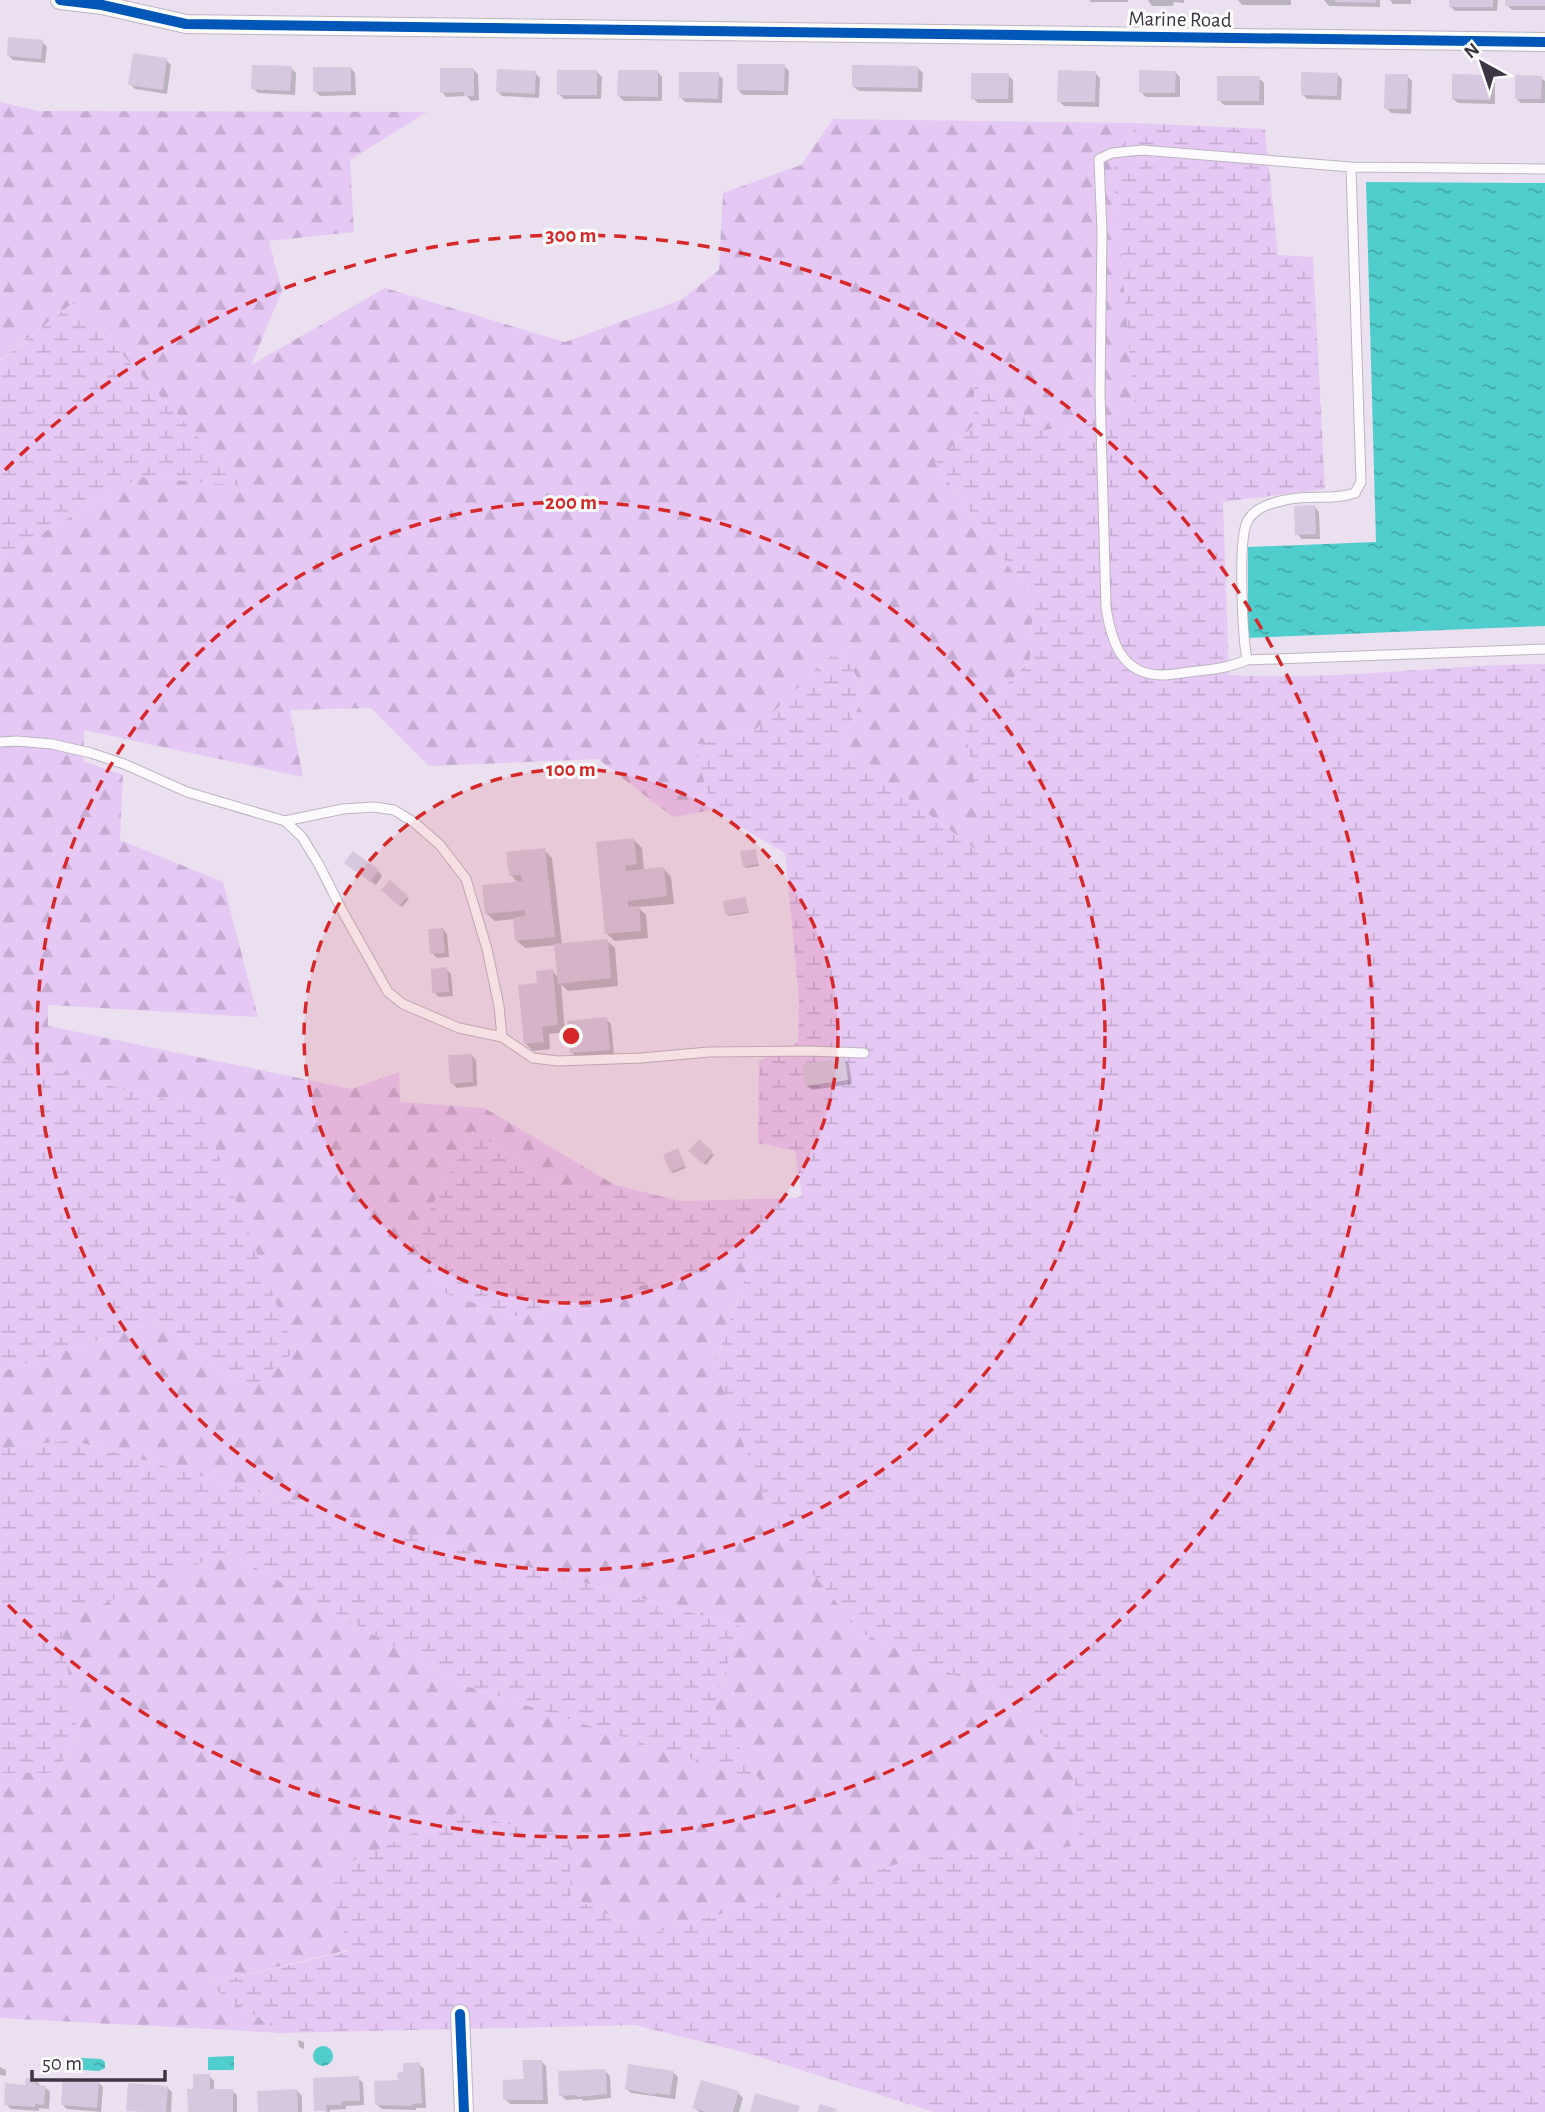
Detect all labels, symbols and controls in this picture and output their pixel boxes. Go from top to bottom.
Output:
street label: Marine Road [1128,8,1232,31]
north arrow [1447,28,1517,98]
text: N [1461,40,1483,63]
text: 300 m [545,225,597,246]
text: 200 m [545,492,597,513]
text: 100 m [546,759,596,780]
centre of rings [559,1024,583,1048]
scale bar [32,2038,164,2082]
text: 50 m [42,2053,82,2074]

